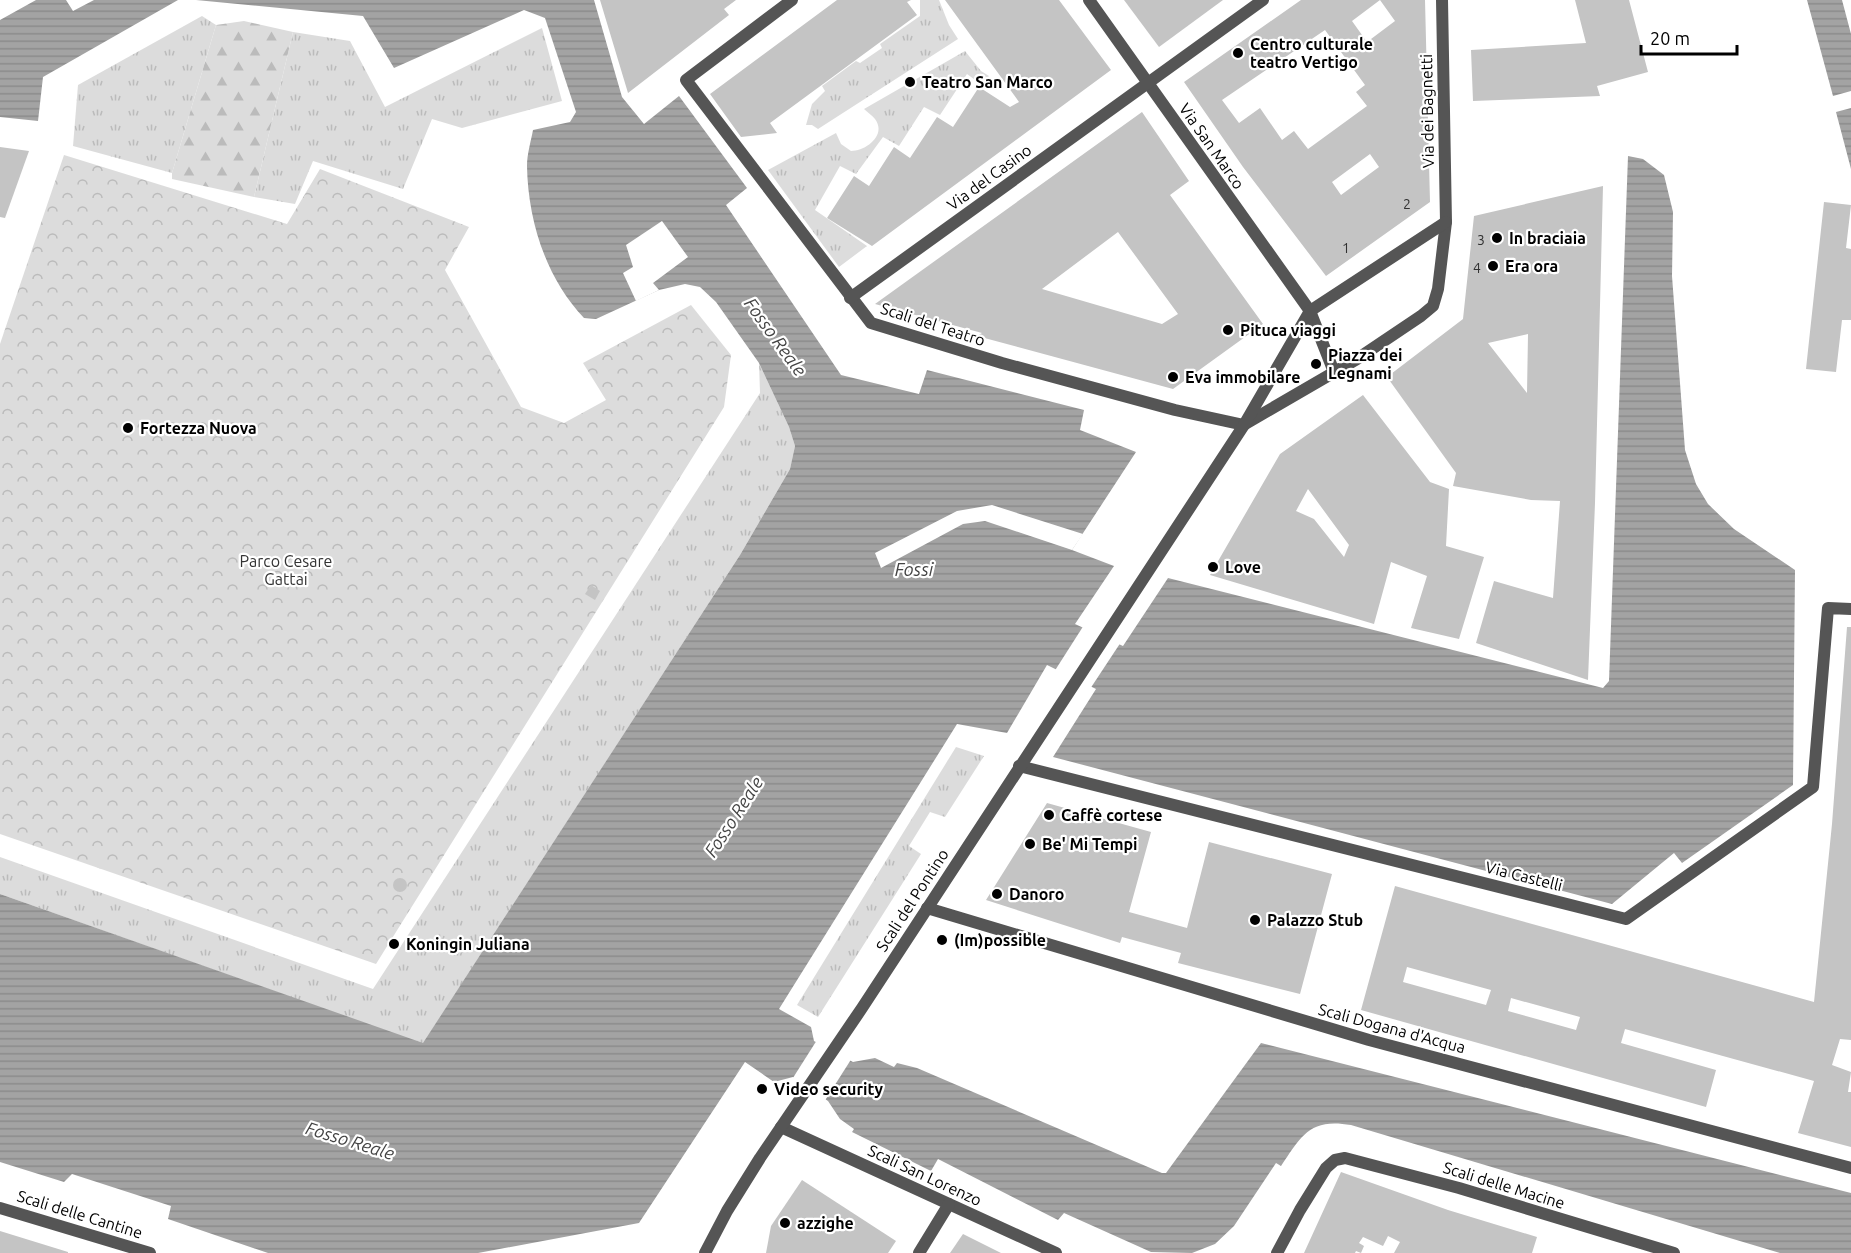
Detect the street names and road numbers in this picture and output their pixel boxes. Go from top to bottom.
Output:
street label: Via dei Bagnetti [1417,54,1437,168]
street label: Via San Marco [1176,100,1248,192]
street label: Via del Casino [943,140,1035,214]
street label: Scali del Teatro [879,299,987,349]
street label: Scali del Pontino [872,845,952,955]
street label: Via Castelli [1484,858,1564,894]
street label: Scali Dogana d'Acqua [1316,1000,1468,1056]
street label: Scali San Lorenzo [865,1141,985,1209]
street label: Scali delle Macine [1441,1158,1567,1212]
street label: Scali delle Cantine [15,1186,145,1242]

